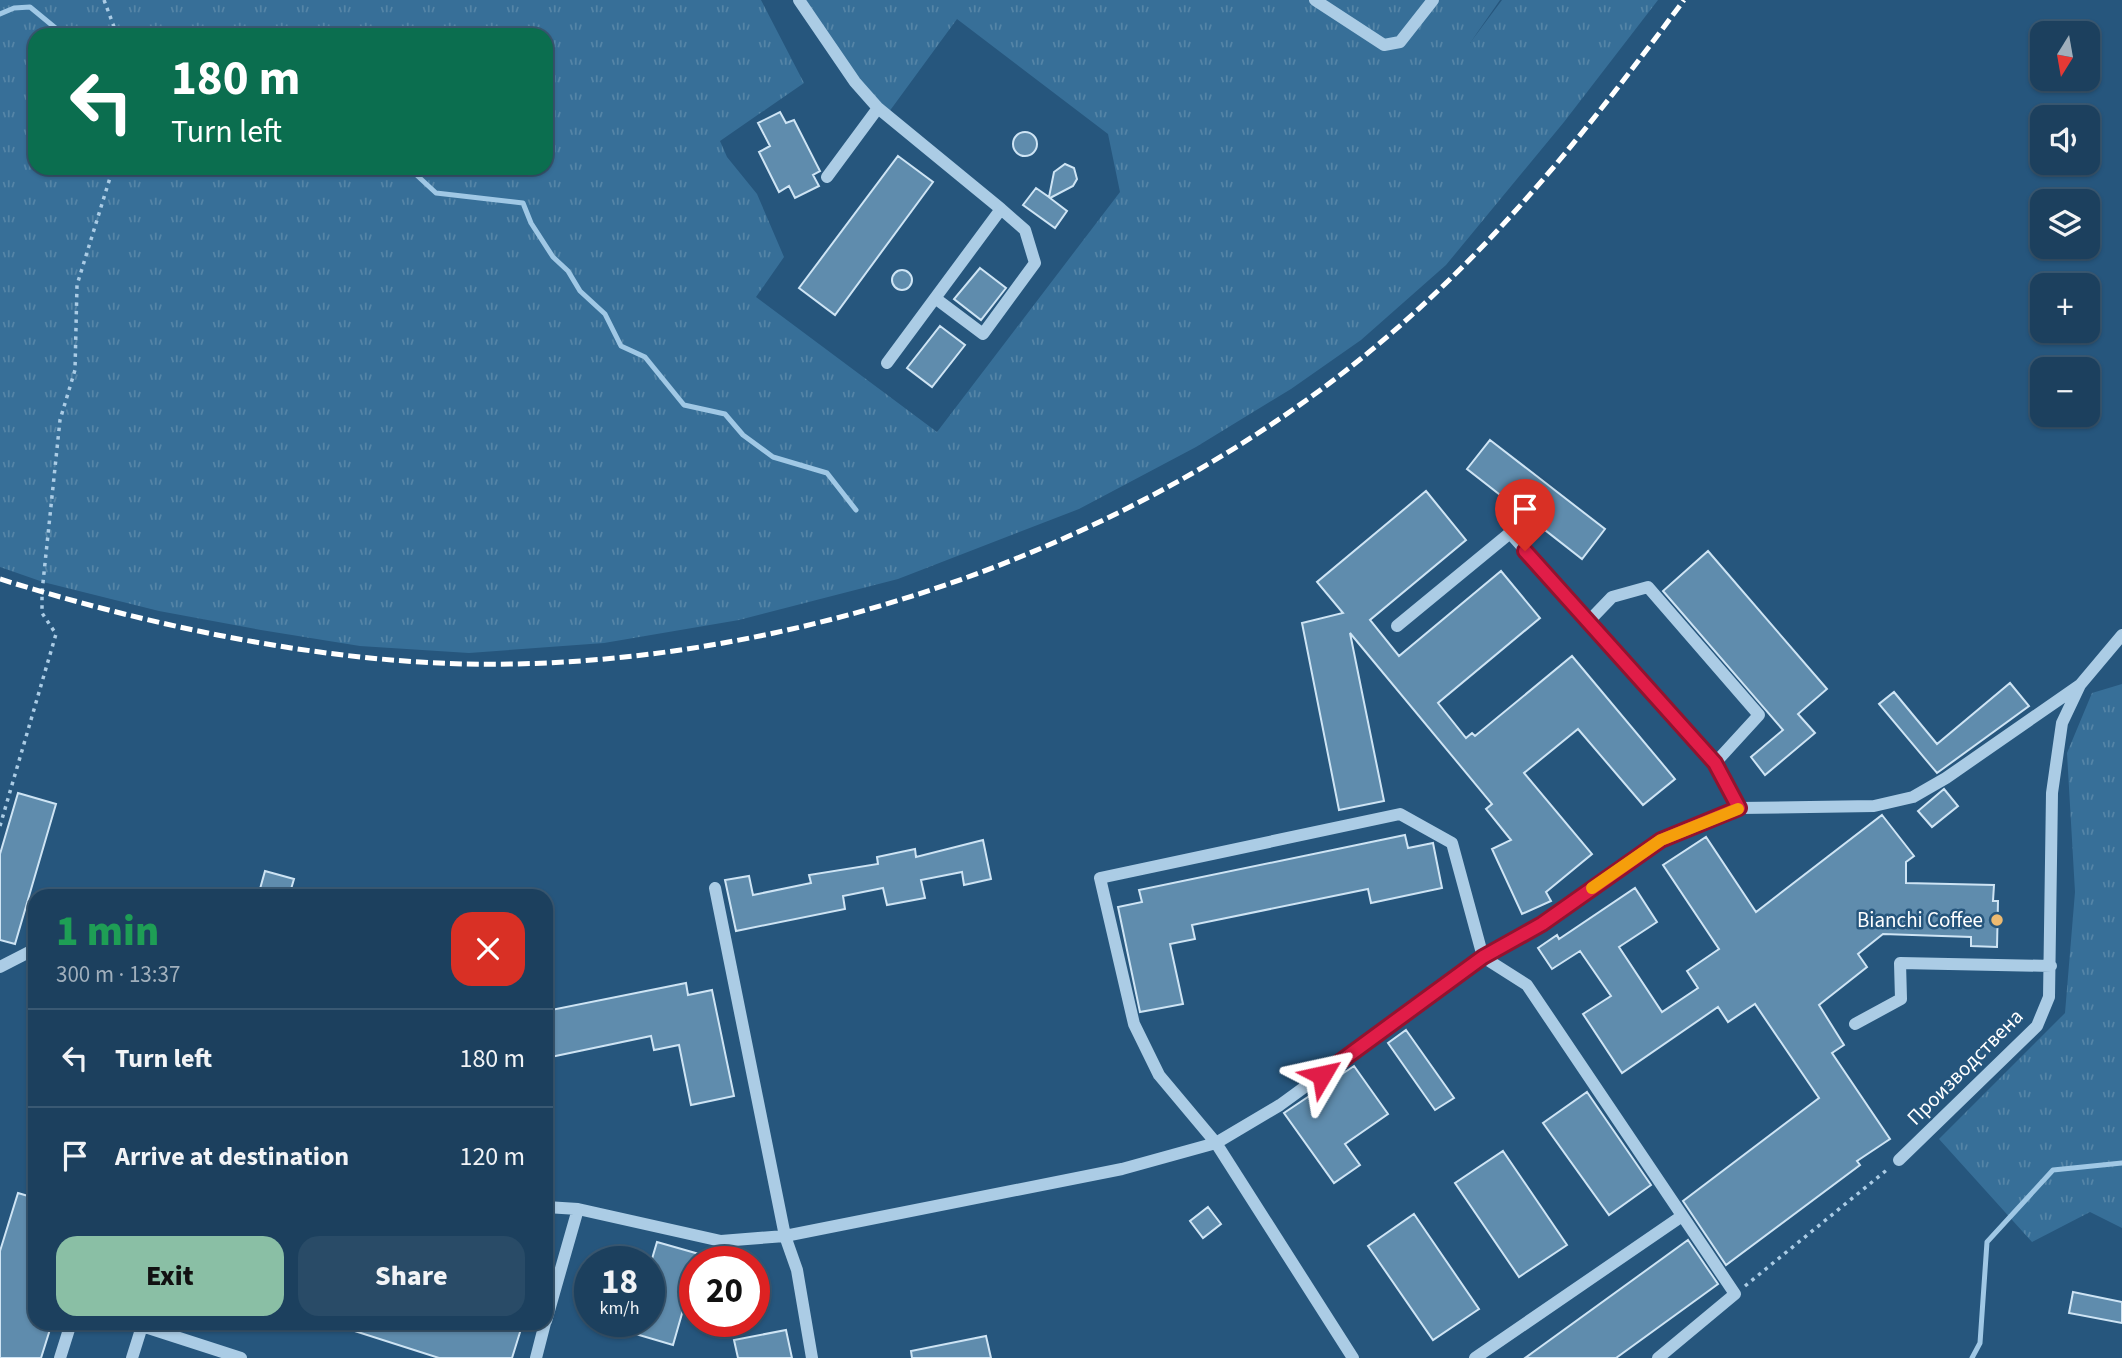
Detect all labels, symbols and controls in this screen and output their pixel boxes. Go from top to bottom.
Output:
north arrow [2030,21,2100,91]
map controls [2030,21,2100,427]
text: 180 m [171,44,300,114]
icon: left [56,56,147,147]
button: sound [2030,105,2100,175]
text: Turn left [171,109,282,155]
button: layers [2030,189,2100,259]
button: + [2030,273,2100,343]
button: − [2030,357,2100,427]
pin [1495,479,1555,551]
icon: arrive [1506,490,1544,528]
text: 1 min [56,902,159,962]
place label: Bianchi Coffee [1857,905,1983,935]
button: close [451,912,525,986]
marker: Bianchi Coffee [1989,912,2005,928]
text: 300 m · 13:37 [56,958,180,991]
street label: Производствена [1900,1002,2030,1132]
position arrow [1285,1038,1359,1112]
icon: left [56,1039,94,1077]
text: Turn left [115,1040,212,1077]
text: 180 m [459,1040,525,1077]
icon: arrive [56,1137,94,1175]
text: Arrive at destination [115,1138,349,1175]
text: 120 m [459,1138,525,1175]
button: Exit [56,1236,284,1316]
button: Share [298,1236,525,1316]
speed limit sign: 20 [679,1246,770,1337]
text: 18 [601,1257,638,1307]
text: km/h [600,1296,639,1321]

